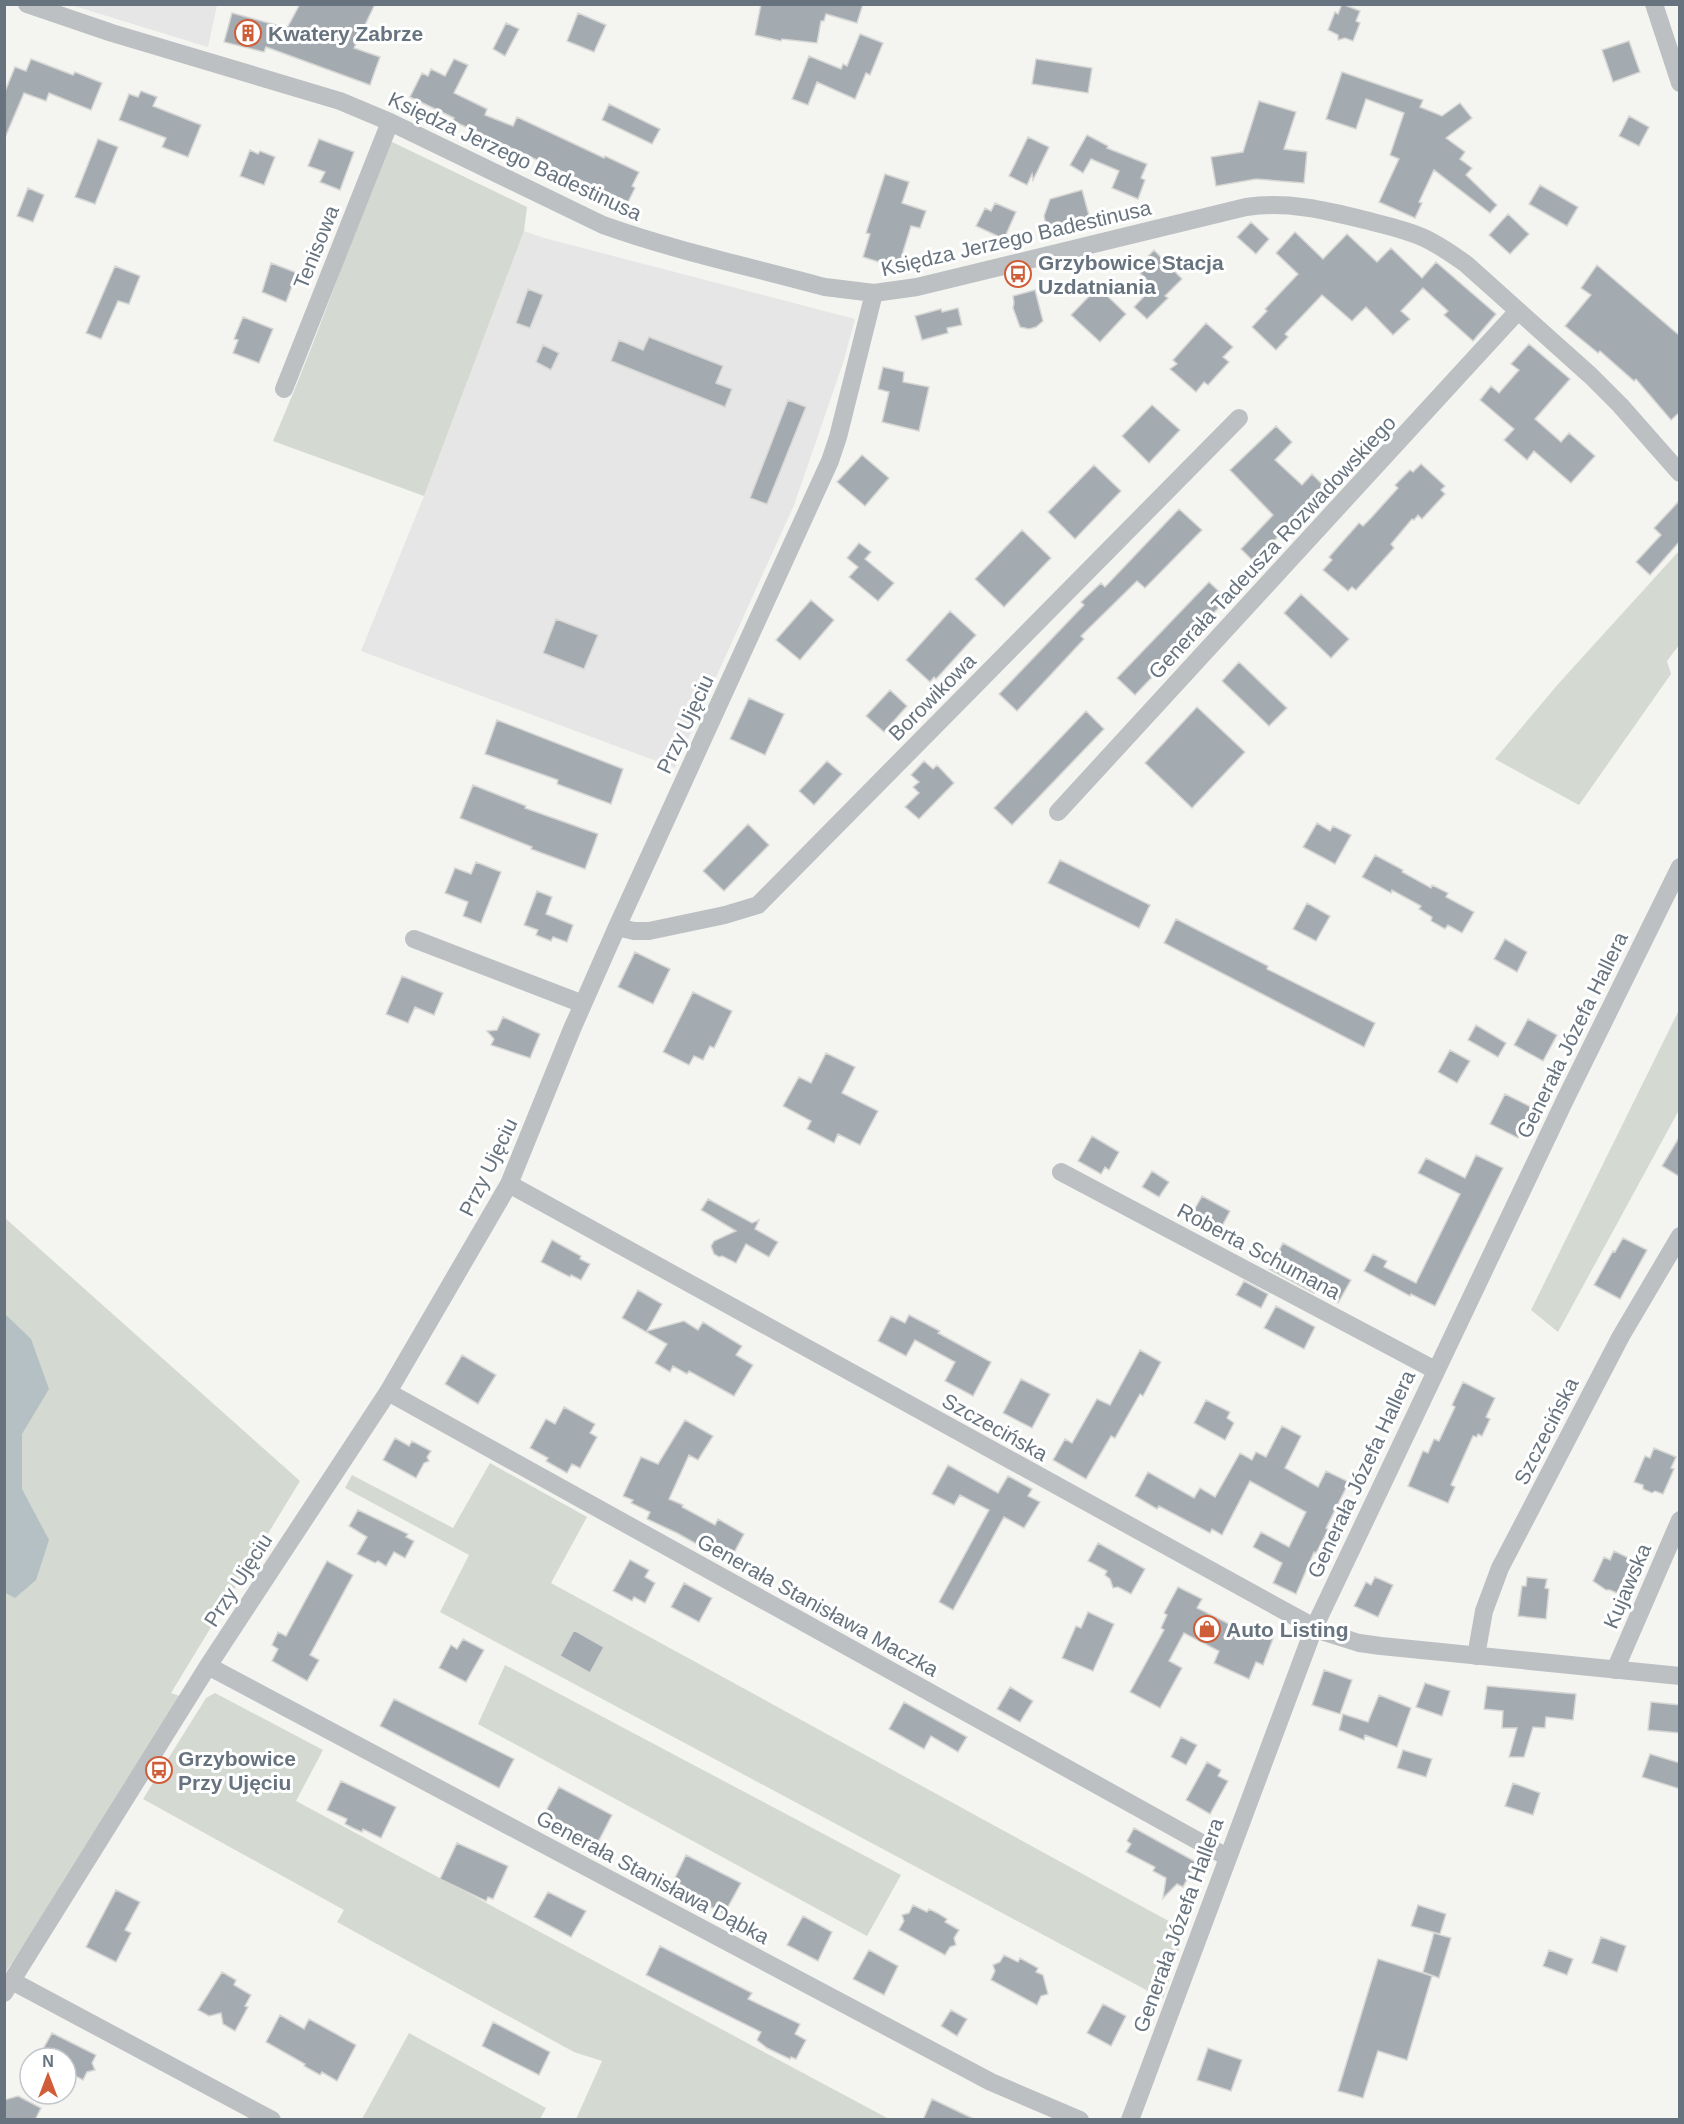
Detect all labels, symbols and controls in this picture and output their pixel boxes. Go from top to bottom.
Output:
building icon: Kwatery Zabrze [233,18,263,48]
place label: Kwatery Zabrze [268,22,423,45]
street label: Księdza Jerzego Badestinusa [385,87,646,225]
street label: Księdza Jerzego Badestinusa [879,196,1154,280]
street label: Tenisowa [289,202,343,292]
place label: Grzybowice Stacja Uzdatniania [1038,251,1224,298]
bus stop icon: Grzybowice Stacja Uzdatniania [1003,259,1033,289]
street label: Generała Tadeusza Rozwadowskiego [1144,411,1400,683]
street label: Borowikowa [884,649,980,745]
street label: Przy Ujęciu [652,671,718,777]
street label: Generała Józefa Hallera [1512,928,1632,1142]
street label: Przy Ujęciu [454,1114,522,1220]
street label: Roberta Schumana [1174,1198,1345,1304]
street label: Generała Józefa Hallera [1303,1366,1419,1581]
street label: Szczecińska [1509,1374,1583,1488]
street label: Szczecińska [938,1389,1052,1466]
street label: Przy Ujęciu [199,1529,277,1631]
street label: Generała Stanisława Maczka [693,1529,943,1681]
street label: Kujawska [1599,1540,1655,1632]
shop icon: Auto Listing [1192,1614,1222,1644]
place label: Auto Listing [1226,1618,1348,1641]
place label: Grzybowice Przy Ujęciu [178,1747,296,1794]
bus stop icon: Grzybowice Przy Ujęciu [144,1755,174,1785]
street label: Generała Stanisława Dąbka [533,1806,774,1948]
street label: Generała Józefa Hallera [1128,1814,1228,2035]
north arrow [18,2046,78,2106]
text: N [42,2053,54,2070]

